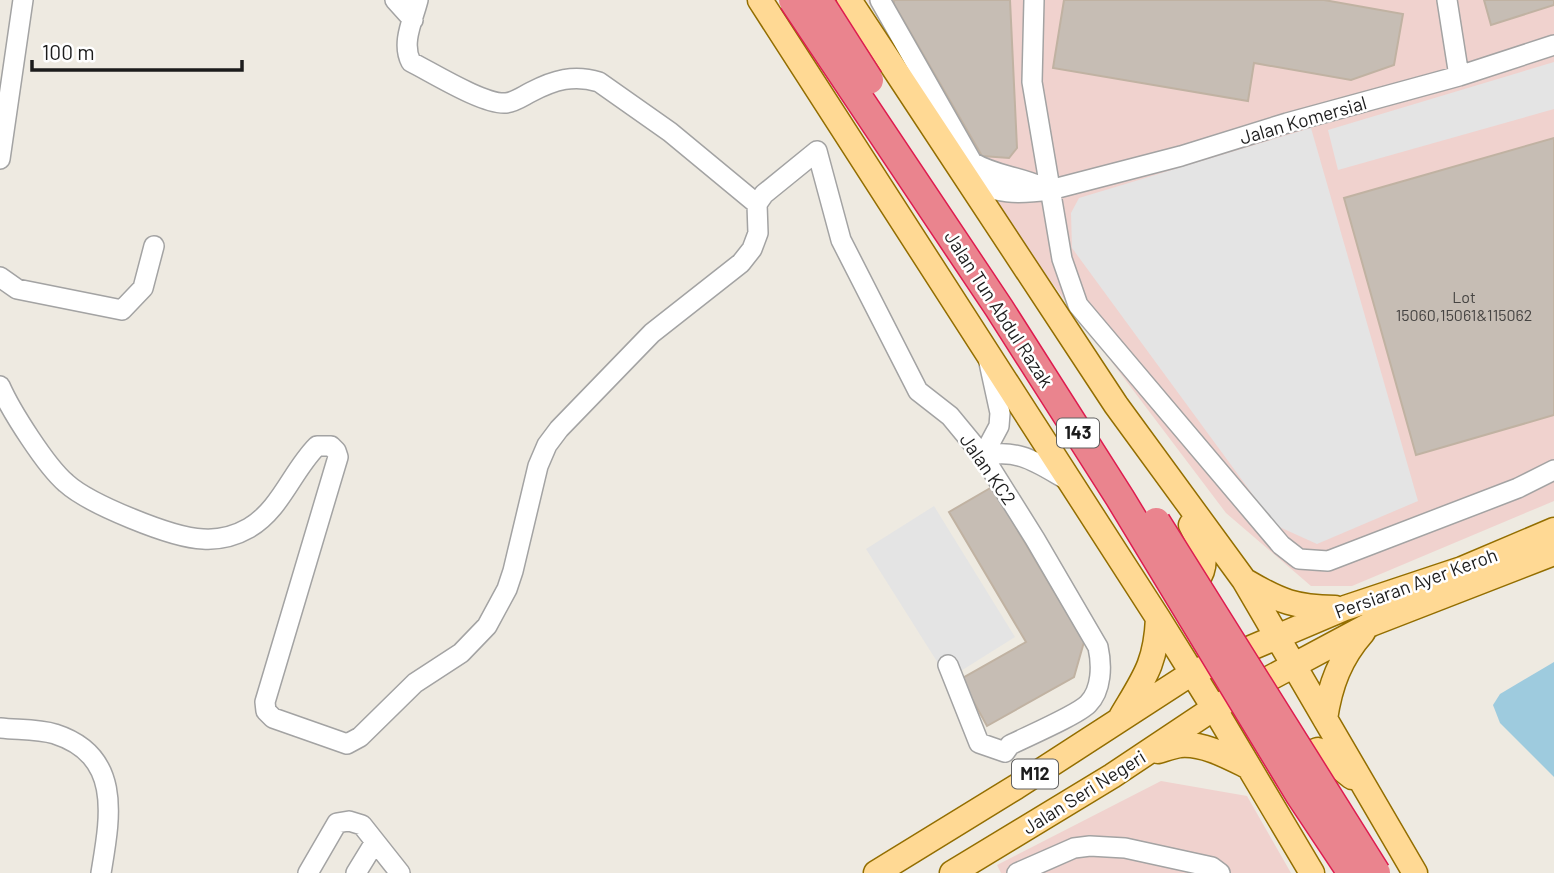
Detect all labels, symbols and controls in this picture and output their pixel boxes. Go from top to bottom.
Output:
scale bar [32,28,242,72]
text: 100 m [42,39,95,64]
street label: Jalan Komersial [1237,90,1369,149]
street label: Jalan Tun Abdul Razak [940,226,1059,392]
house number: Lot 15060,15061&115062 [1396,287,1532,324]
road number: 143 [1057,418,1099,447]
street label: Jalan KC2 [956,429,1021,509]
street label: Persiaran Ayer Keroh [1331,542,1500,623]
street label: Jalan Seri Negeri [1018,745,1149,839]
road number: M12 [1012,760,1058,788]

